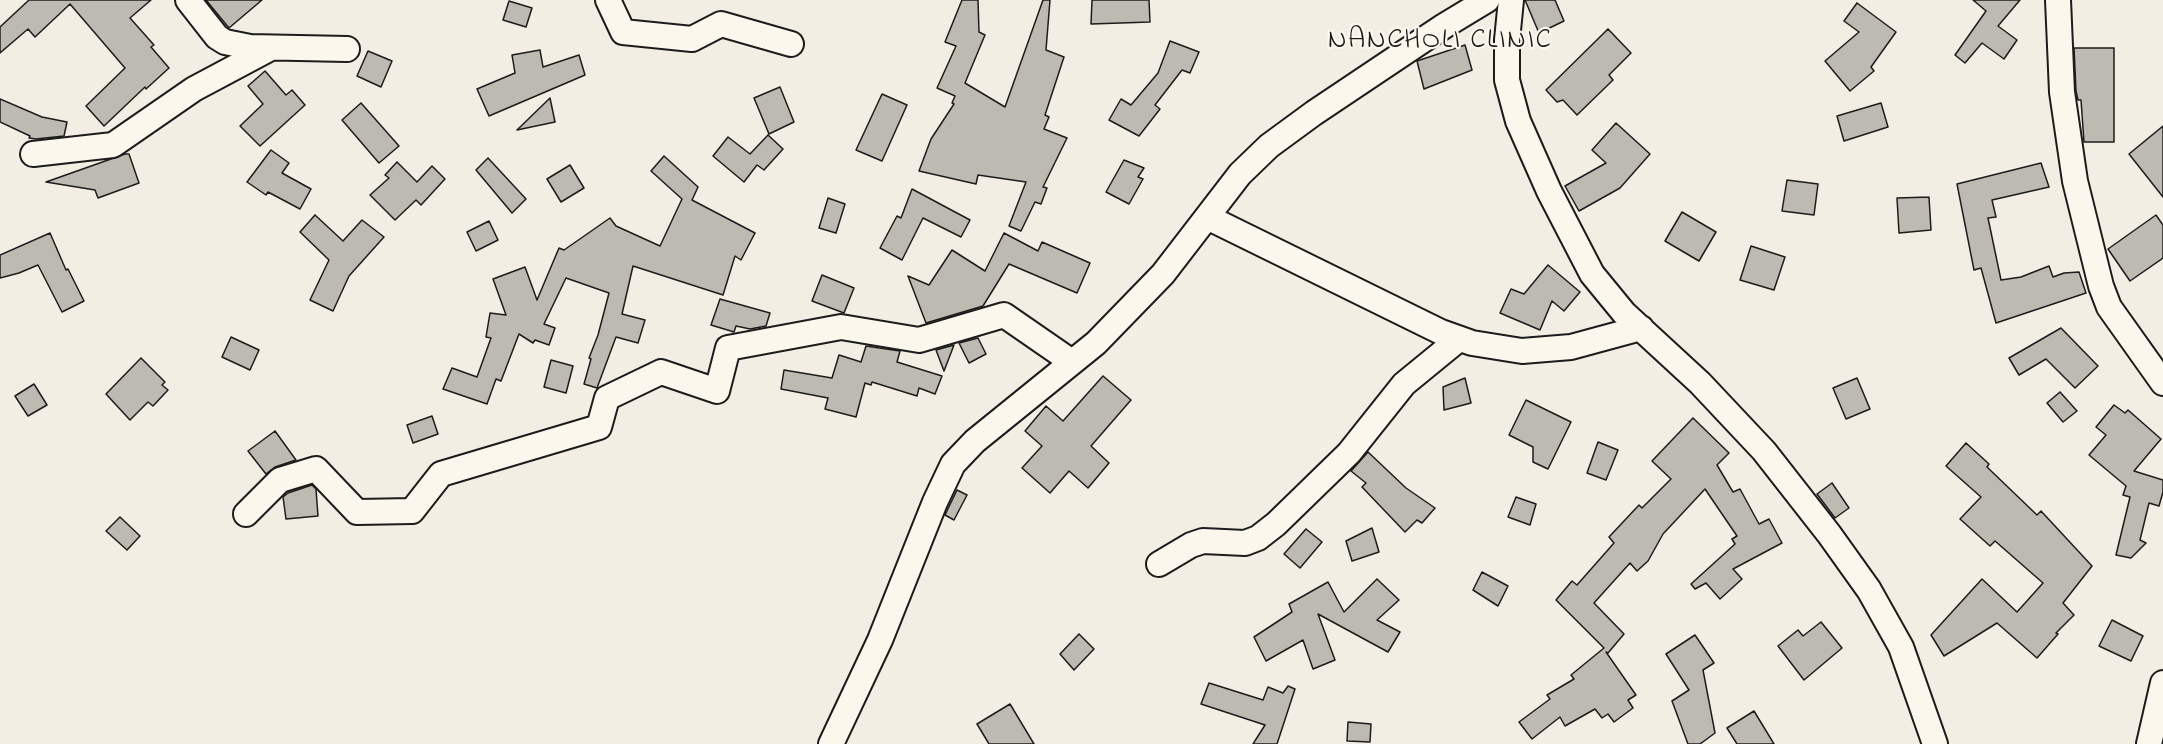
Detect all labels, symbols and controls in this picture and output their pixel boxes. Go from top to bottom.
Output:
district label: NANCHOLI CLINIC [1328,25,1552,59]

